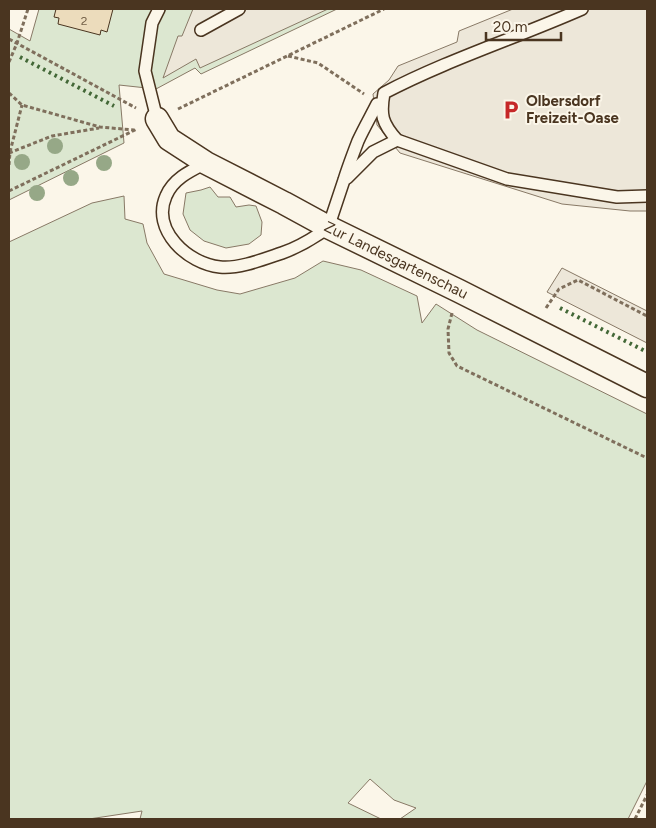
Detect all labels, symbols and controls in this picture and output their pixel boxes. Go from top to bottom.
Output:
scale bar [486,10,561,42]
house number: 2 [81,14,87,28]
text: 20 m [493,18,527,36]
place label: Olbersdorf Freizeit-Oase [526,92,619,127]
parking icon: Olbersdorf Freizeit-Oase [500,99,522,121]
street label: Zur Landesgartenschau [321,217,471,303]

